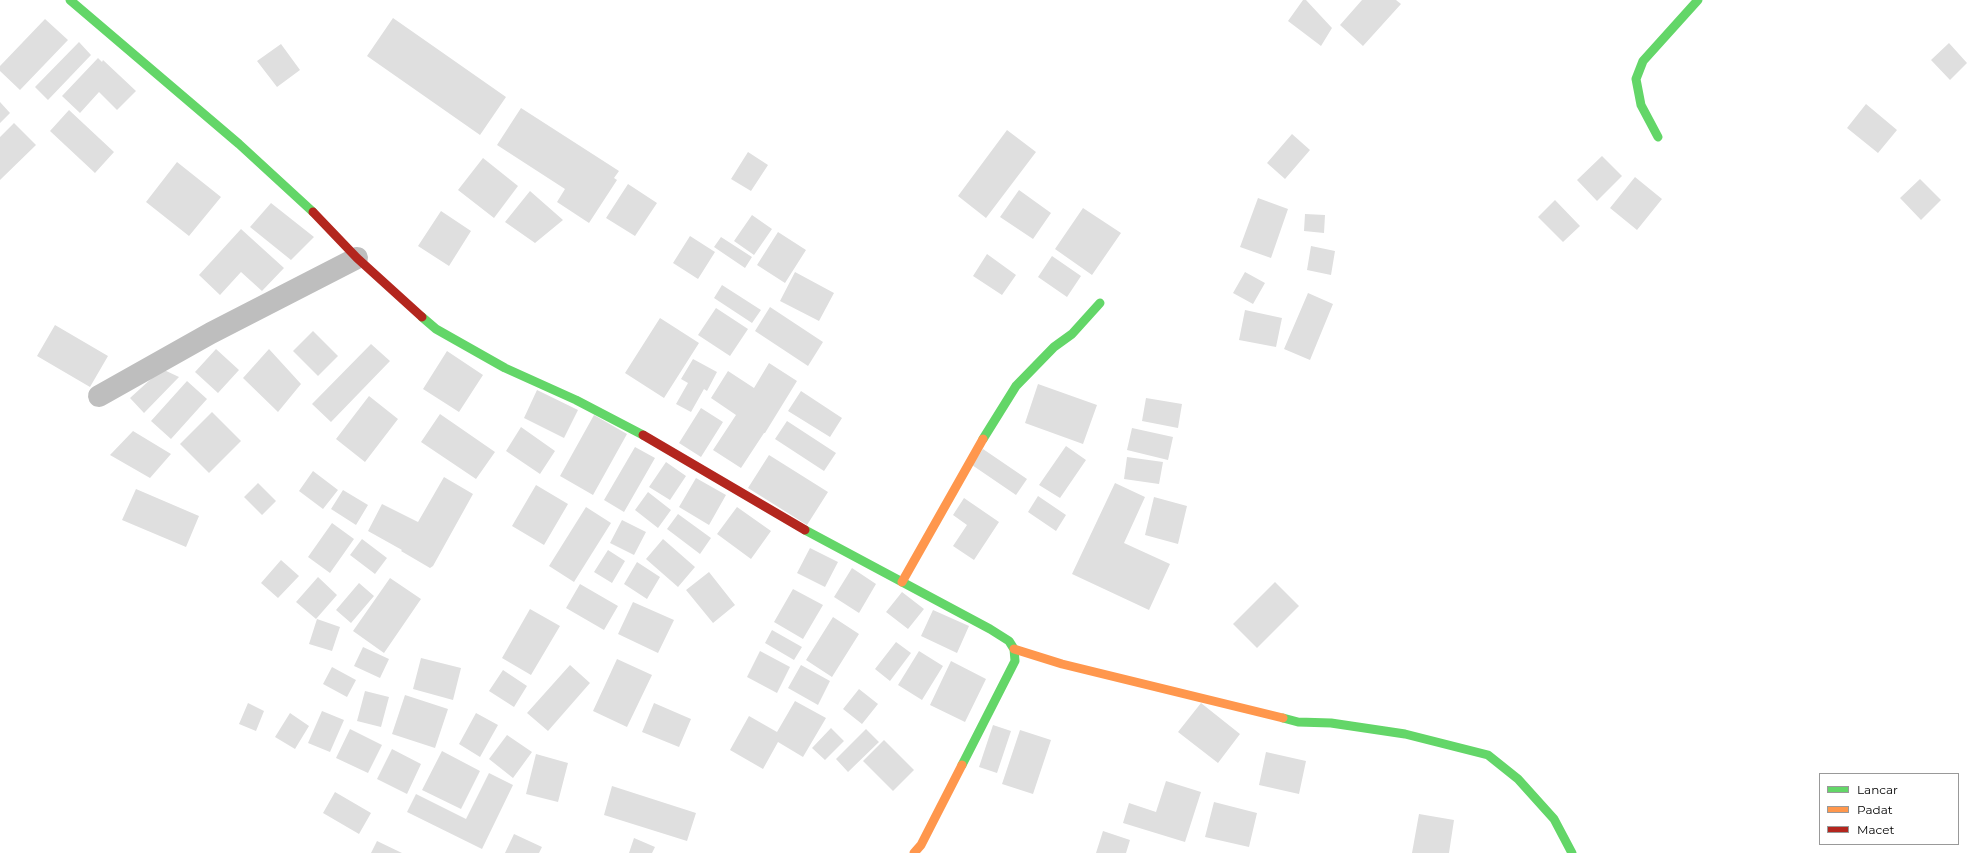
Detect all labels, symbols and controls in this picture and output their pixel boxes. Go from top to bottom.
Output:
legend [1819,773,1959,845]
text: Lancar [1857,782,1898,797]
text: Padat [1857,802,1893,817]
text: Macet [1857,822,1894,837]

